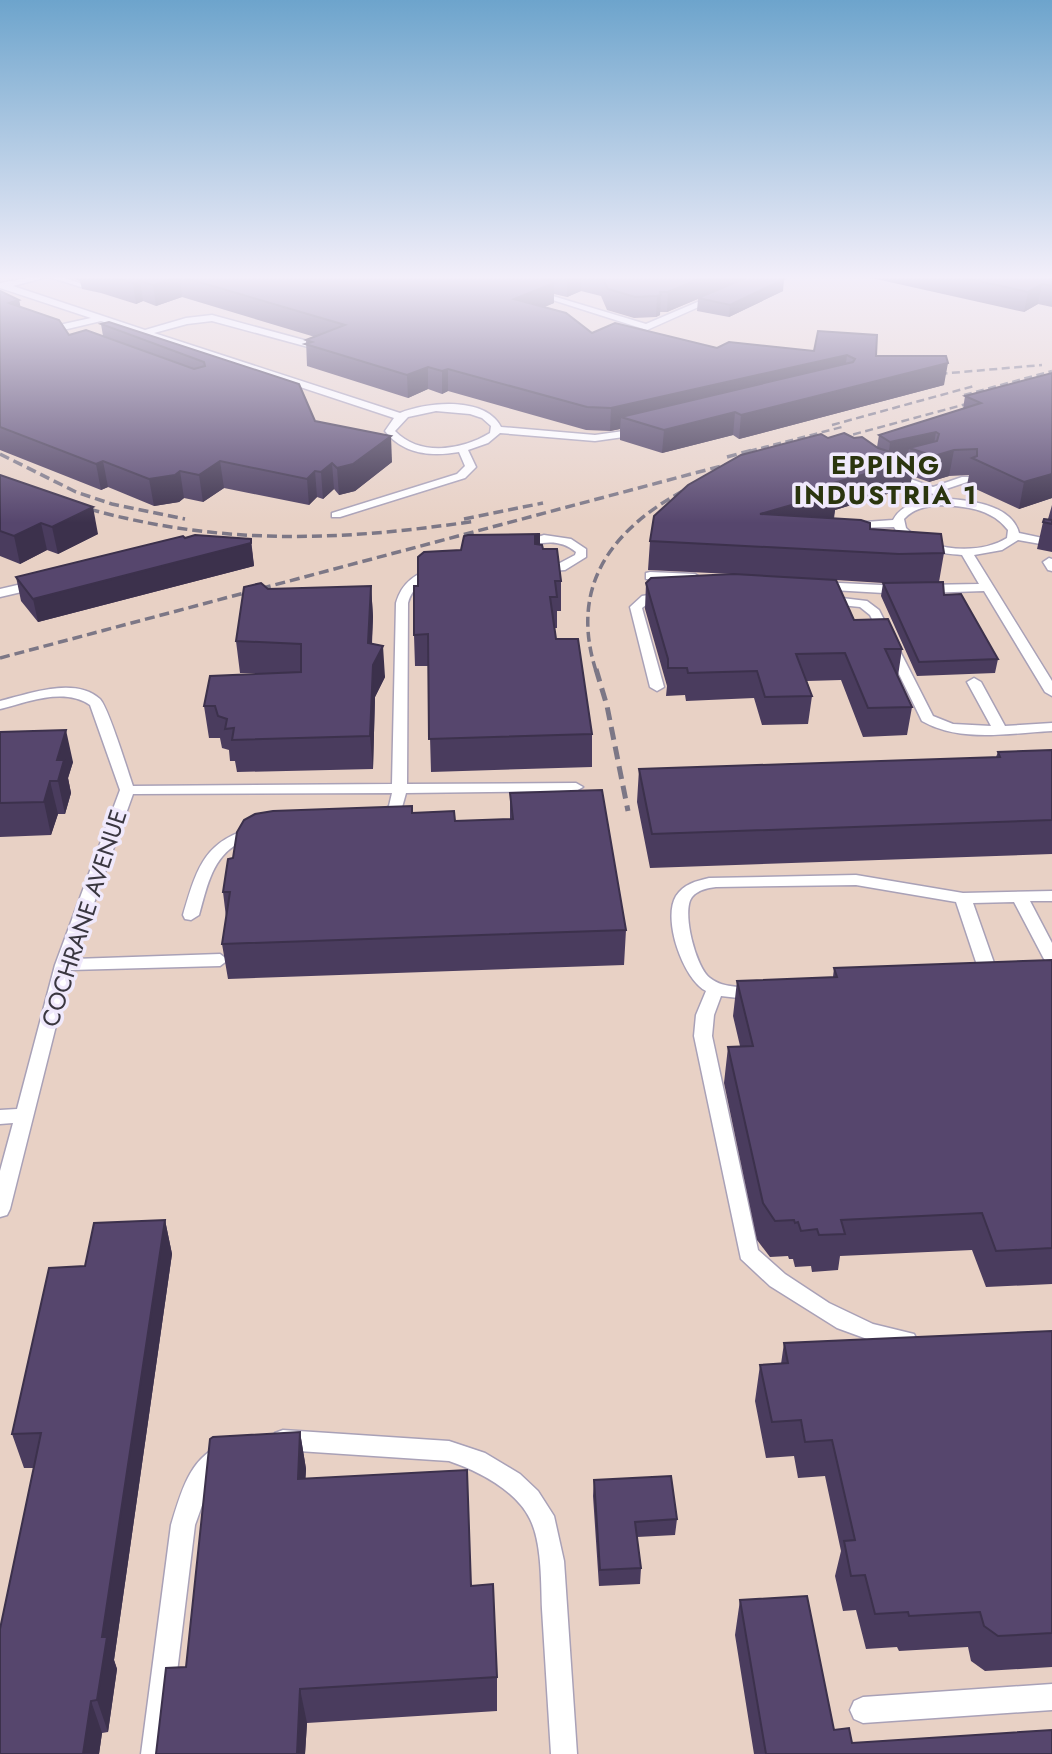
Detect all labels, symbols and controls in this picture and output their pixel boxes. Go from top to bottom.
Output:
district label: EPPING INDUSTRIA 1 [794,446,978,514]
street label: COCHRANE AVENUE [32,805,136,1031]

